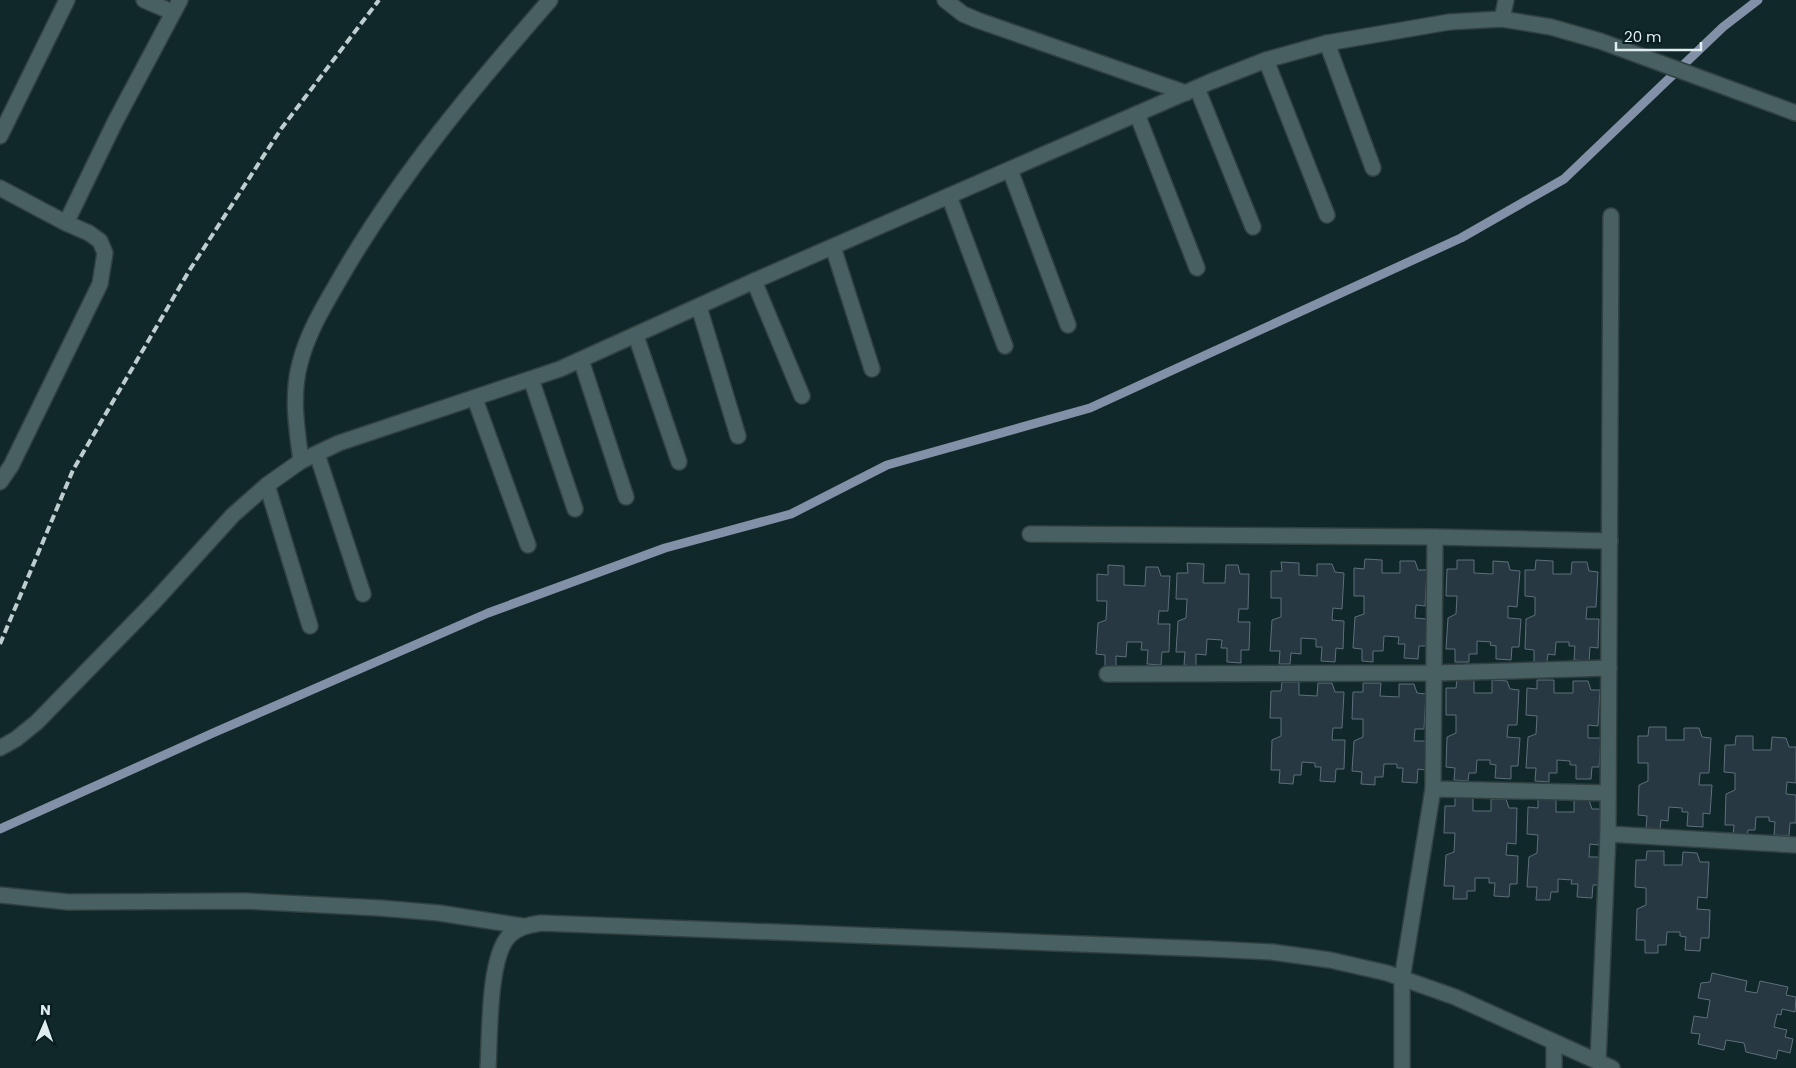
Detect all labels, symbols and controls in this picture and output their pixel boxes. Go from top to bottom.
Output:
scale bar [1616,20,1701,52]
text: 20 m [1624,26,1662,47]
north arrow [20,998,70,1048]
text: N [40,1000,51,1020]

